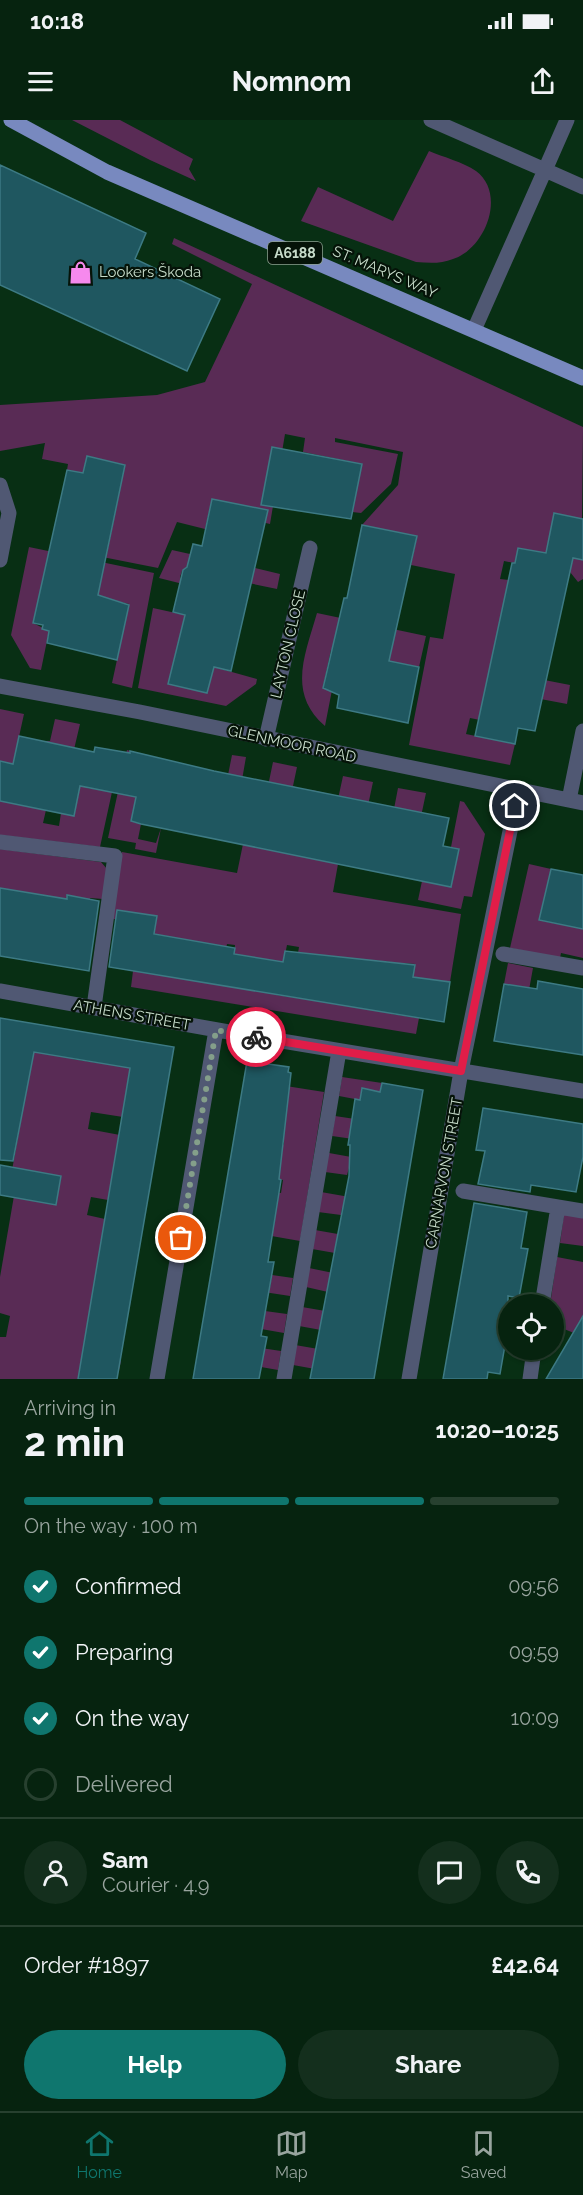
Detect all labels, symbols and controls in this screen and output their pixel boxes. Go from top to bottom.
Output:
text: 10:18 [30,8,84,34]
icon: menu [24,65,57,98]
icon: share [526,65,559,98]
text: Nomnom [232,66,351,97]
road number: A6188 [268,242,322,264]
street label: ST. MARYS WAY [330,242,440,302]
shop icon: Lookers Škoda [68,259,94,285]
place label: Lookers Škoda [99,262,201,281]
street label: LAYTON CLOSE [267,588,309,700]
street label: GLENMOOR ROAD [226,722,358,766]
pin [489,780,540,831]
icon: home [498,789,531,822]
street label: ATHENS STREET [72,996,192,1034]
courier [226,1007,286,1067]
icon: bike [240,1021,273,1054]
street label: CARNARVON STREET [422,1096,466,1250]
pin [155,1212,206,1263]
icon: bag [164,1221,197,1254]
map controls [498,1294,564,1360]
button: locate [498,1294,564,1360]
text: Arriving in [24,1396,116,1420]
text: 10:20–10:25 [436,1417,559,1443]
text: 2 min [24,1419,125,1465]
text: On the way · 100 m [24,1514,198,1538]
icon: check [24,1570,57,1603]
text: Confirmed [75,1573,182,1599]
text: 09:56 [508,1574,559,1598]
icon: check [24,1636,57,1669]
text: Preparing [75,1639,173,1665]
text: 09:59 [509,1640,559,1664]
icon: check [24,1702,57,1735]
text: On the way [75,1705,189,1731]
text: 10:09 [510,1706,559,1730]
text: Delivered [75,1771,173,1797]
button: person [24,1841,87,1904]
button: chat [418,1841,481,1904]
button: phone [496,1841,559,1904]
text: Sam [102,1847,149,1873]
text: Courier · 4.9 [102,1873,210,1897]
text: Order #1897 [24,1952,149,1978]
text: £42.64 [491,1952,559,1978]
button: Help [24,2030,286,2099]
button: Share [298,2030,559,2099]
tab: Home [76,2127,122,2182]
tab: Map [275,2127,308,2182]
tab: Saved [461,2127,506,2182]

